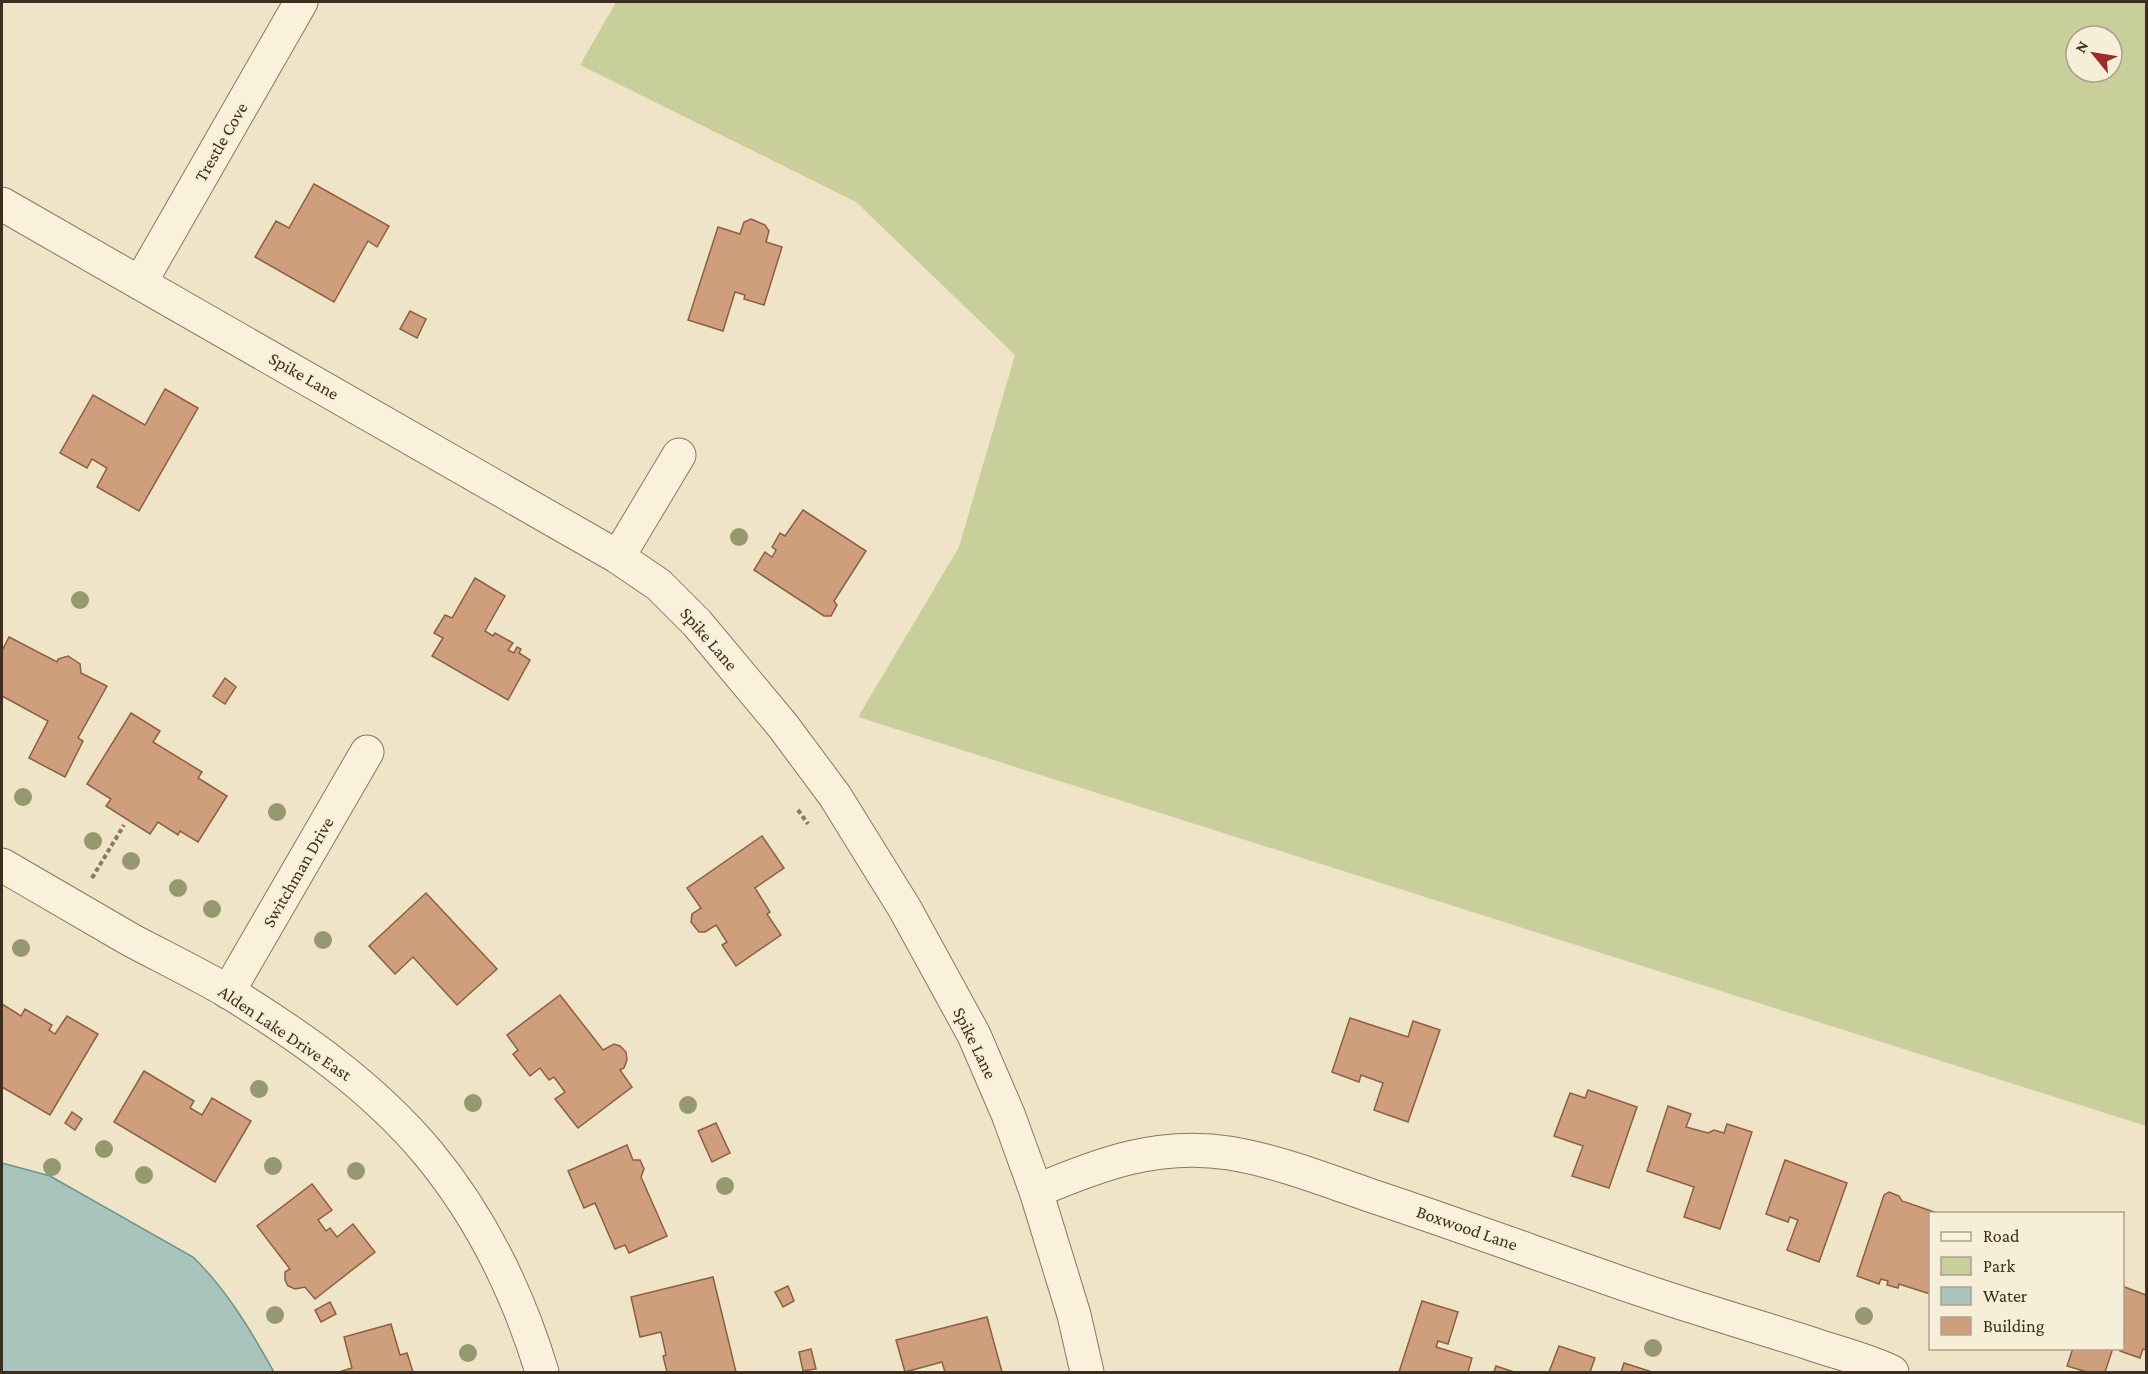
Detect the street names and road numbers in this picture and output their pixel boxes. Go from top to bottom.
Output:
street label: Trestle Cove [190,99,252,185]
street label: Spike Lane [266,348,343,404]
street label: Spike Lane [676,603,742,675]
street label: Switchman Drive [258,813,338,931]
street label: Alden Lake Drive East [215,981,356,1086]
street label: Spike Lane [949,1004,1001,1082]
street label: Boxwood Lane [1414,1201,1520,1255]

